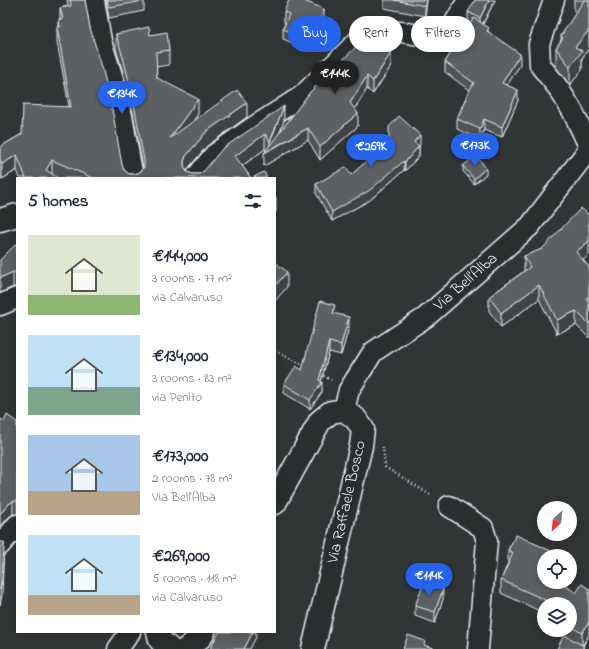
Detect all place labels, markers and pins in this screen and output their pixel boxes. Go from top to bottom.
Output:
pin: €144K [307,61,363,95]
pin: €134K [94,81,150,115]
pin: €173K [447,133,503,167]
pin: €269K [343,134,399,168]
pin: €114K [401,563,457,597]

